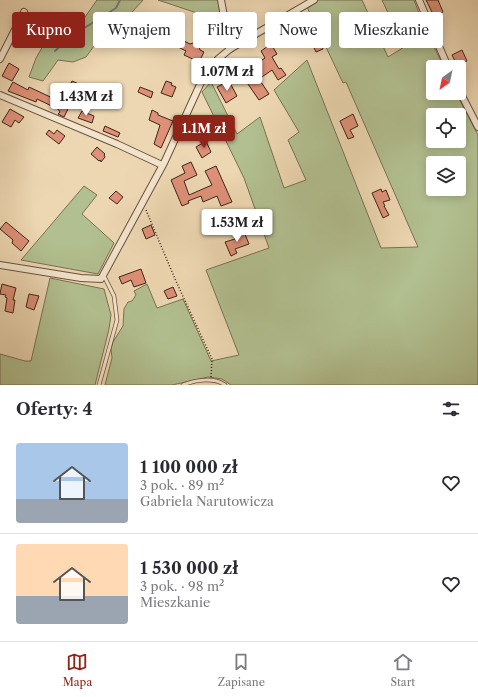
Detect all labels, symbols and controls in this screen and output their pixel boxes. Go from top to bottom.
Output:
chip: Kupno [12,12,85,48]
chip: Wynajem [93,12,185,48]
chip: Filtry [193,12,257,48]
chip: Nowe [265,12,331,48]
chip: Mieszkanie [339,12,443,48]
pin: 1.07M zł [186,58,268,92]
north arrow [426,60,466,100]
map controls [426,60,466,196]
text: 1.07M zł [200,63,254,79]
pin: 1.43M zł [45,83,127,117]
text: 1.43M zł [59,88,113,104]
button: locate [426,108,466,148]
pin: 1.1M zł [167,115,241,149]
text: 1.1M zł [182,120,226,136]
button: layers [426,156,466,196]
pin: 1.53M zł [196,209,278,243]
text: 1.53M zł [210,214,264,230]
icon: filters [440,398,462,420]
text: Oferty: 4 [16,399,92,419]
text: 1 100 000 zł [140,457,238,477]
icon: home [48,459,96,507]
icon: heart [440,472,462,494]
text: 3 pok. · 89 m² [140,477,224,493]
text: Gabriela Narutowicza [140,493,274,509]
text: 1 530 000 zł [140,558,238,578]
icon: home [48,560,96,608]
icon: heart [440,573,462,595]
text: 3 pok. · 98 m² [140,578,224,594]
text: Mieszkanie [140,594,210,610]
tab: Mapa [63,651,92,689]
tab: Zapisane [218,651,265,689]
tab: Start [390,651,415,689]

